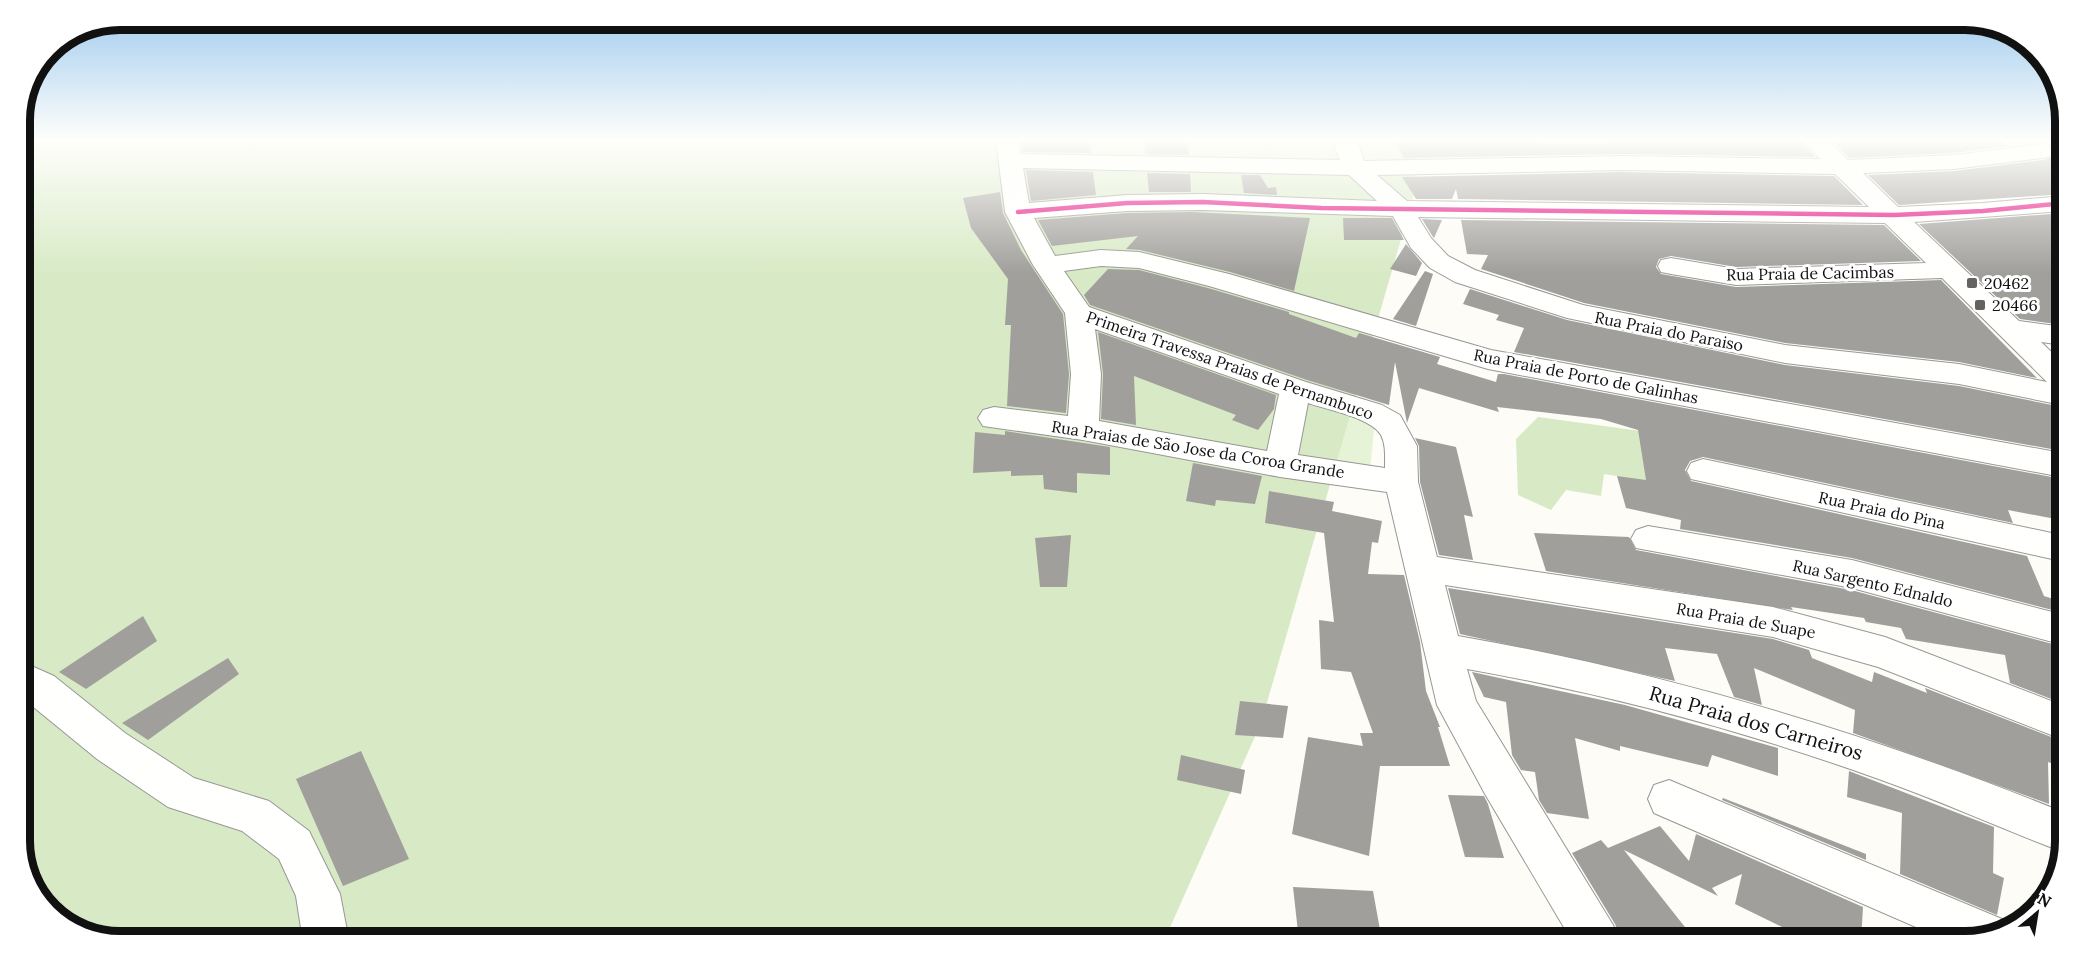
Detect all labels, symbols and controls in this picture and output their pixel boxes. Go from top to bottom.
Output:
street label: Rua Praia de Cacimbas [1726,262,1894,284]
place label: 20462 [1984,273,2029,293]
marker: 20462 [1965,276,1979,290]
place label: 20466 [1992,295,2038,315]
marker: 20466 [1973,298,1987,312]
street label: Primeira Travessa Praias de Pernambuco [1084,306,1376,424]
street label: Rua Praia do Paraiso [1593,307,1745,355]
street label: Rua Praia de Porto de Galinhas [1472,344,1700,408]
street label: Rua Praias de São Jose da Coroa Grande [1050,416,1346,482]
street label: Rua Praia do Pina [1817,487,1947,533]
street label: Rua Sargento Ednaldo [1791,555,1955,611]
street label: Rua Praia de Suape [1675,598,1818,642]
street label: Rua Praia dos Carneiros [1646,680,1866,765]
north arrow [2007,883,2067,943]
text: N [2034,888,2055,912]

